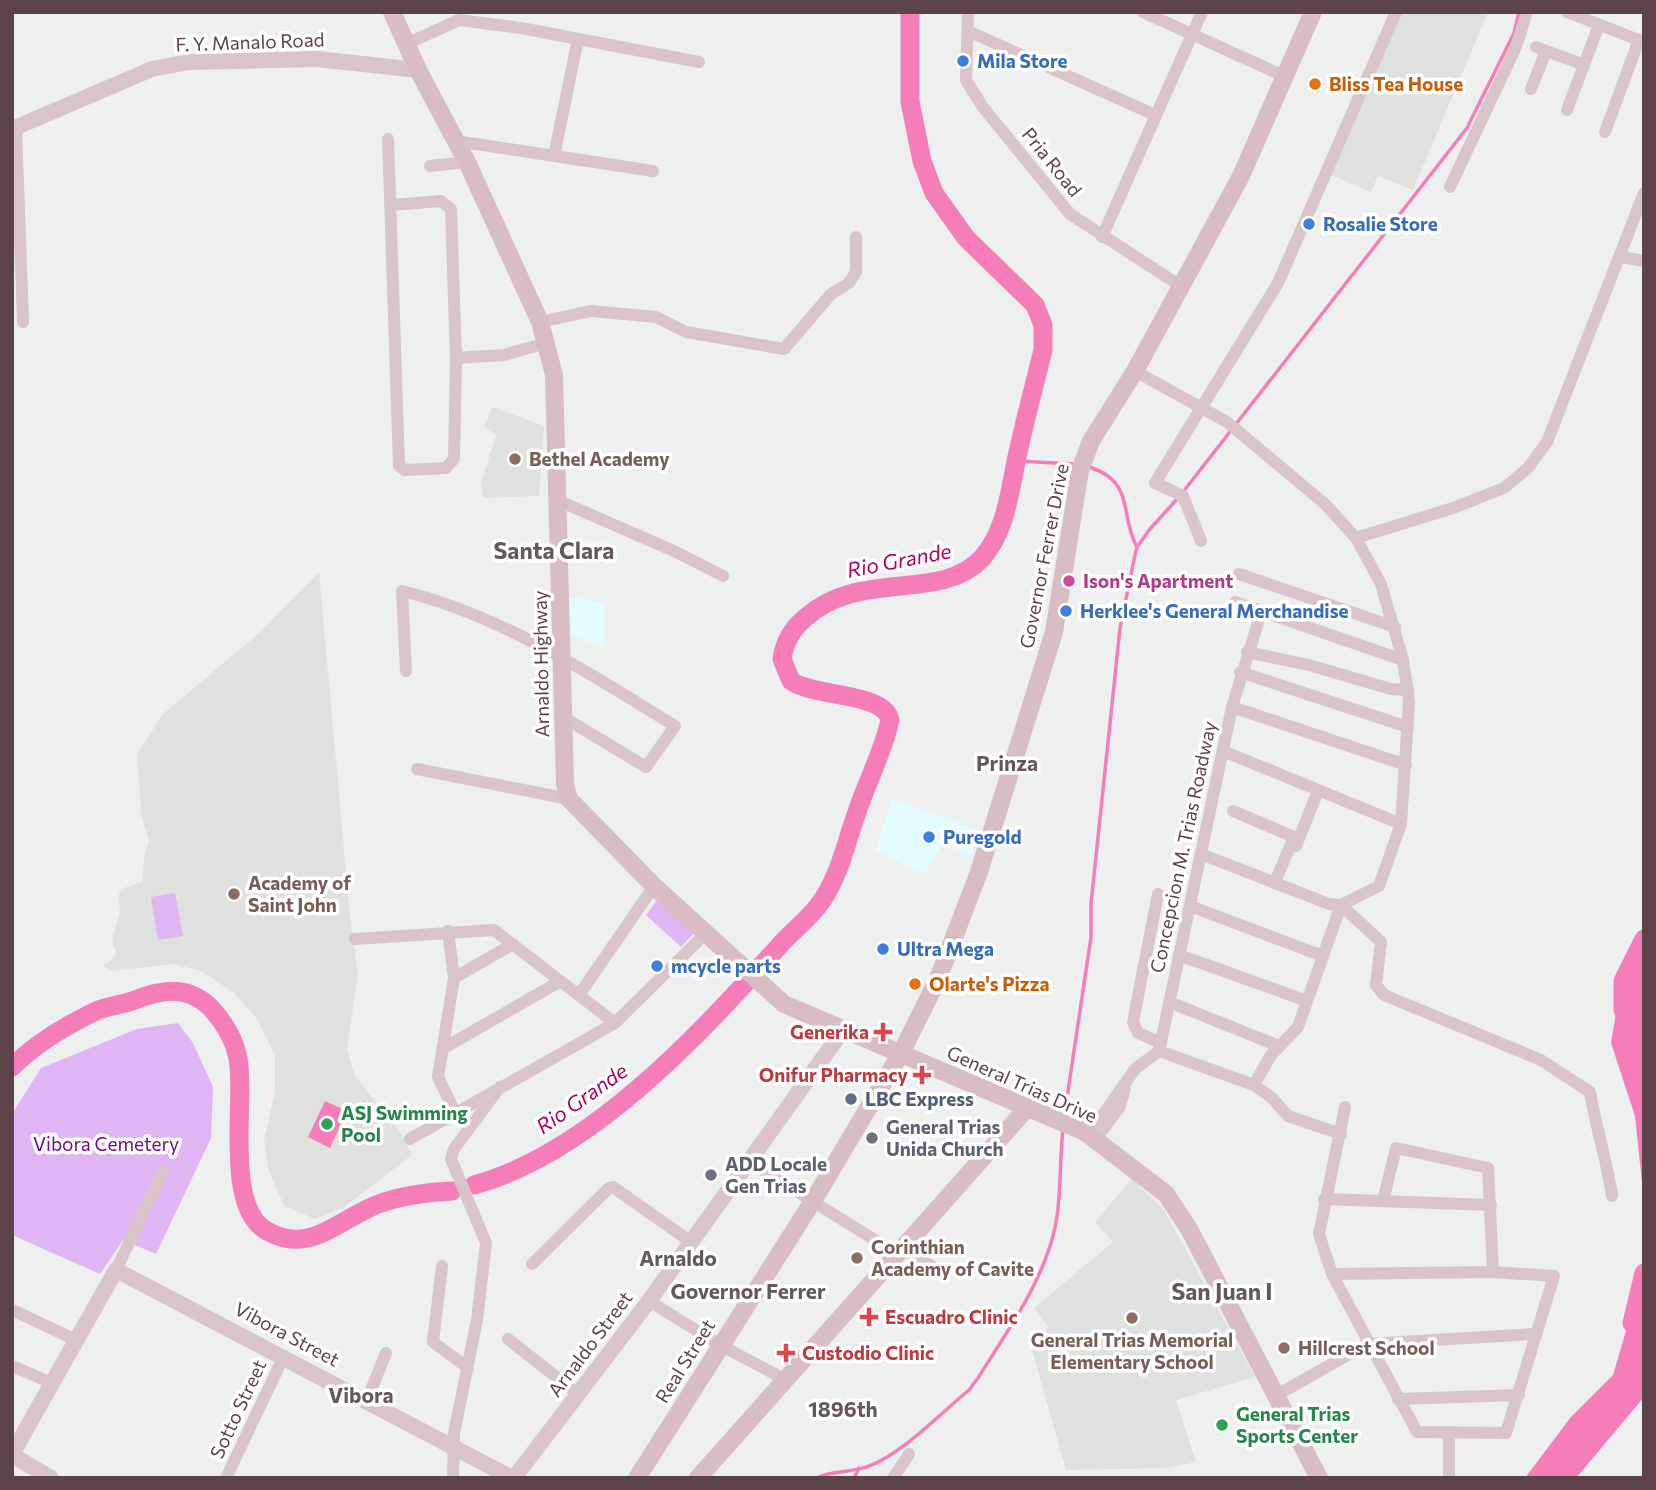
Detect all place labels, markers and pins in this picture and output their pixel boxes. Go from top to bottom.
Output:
place label: Mila Store [977,49,1068,72]
marker: Mila Store [955,53,971,69]
place label: Bliss Tea House [1329,72,1463,95]
marker: Bliss Tea House [1307,76,1323,92]
place label: Rosalie Store [1323,212,1438,235]
marker: Rosalie Store [1301,216,1317,232]
place label: Bethel Academy [529,447,670,470]
marker: Bethel Academy [507,451,523,467]
place label: Ison's Apartment [1083,569,1233,592]
marker: Ison's Apartment [1061,573,1077,589]
place label: Herklee's General Merchandise [1080,599,1349,622]
marker: Herklee's General Merchandise [1058,603,1074,619]
place label: Puregold [943,825,1022,848]
marker: Puregold [921,829,937,845]
place label: Academy of Saint John [248,871,351,916]
marker: Academy of Saint John [226,886,242,902]
place label: Ultra Mega [897,937,994,960]
marker: Ultra Mega [875,941,891,957]
place label: mcycle parts [671,954,781,977]
marker: mcycle parts [649,958,665,974]
place label: Olarte's Pizza [929,972,1049,995]
marker: Olarte's Pizza [907,976,923,992]
place label: Generika [790,1020,869,1043]
marker: Generika [875,1024,891,1040]
place label: Onifur Pharmacy [759,1063,909,1086]
marker: Onifur Pharmacy [914,1067,930,1083]
place label: LBC Express [865,1087,974,1110]
marker: LBC Express [843,1091,859,1107]
place label: ASJ Swimming Pool [341,1101,468,1146]
place label: General Trias Unida Church [886,1115,1003,1160]
marker: ASJ Swimming Pool [319,1116,335,1132]
marker: General Trias Unida Church [864,1130,880,1146]
place label: ADD Locale Gen Trias [725,1152,827,1197]
marker: ADD Locale Gen Trias [703,1167,719,1183]
place label: Corinthian Academy of Cavite [871,1235,1034,1280]
marker: Corinthian Academy of Cavite [849,1250,865,1266]
place label: Escuadro Clinic [885,1305,1018,1328]
marker: Escuadro Clinic [859,1307,879,1327]
marker: General Trias Memorial Elementary School [1124,1310,1140,1326]
place label: General Trias Memorial Elementary School [1031,1328,1233,1373]
place label: Hillcrest School [1298,1336,1435,1359]
marker: Hillcrest School [1276,1340,1292,1356]
place label: Custodio Clinic [802,1341,934,1364]
marker: Custodio Clinic [776,1343,796,1363]
place label: General Trias Sports Center [1236,1402,1358,1447]
marker: General Trias Sports Center [1214,1417,1230,1433]

